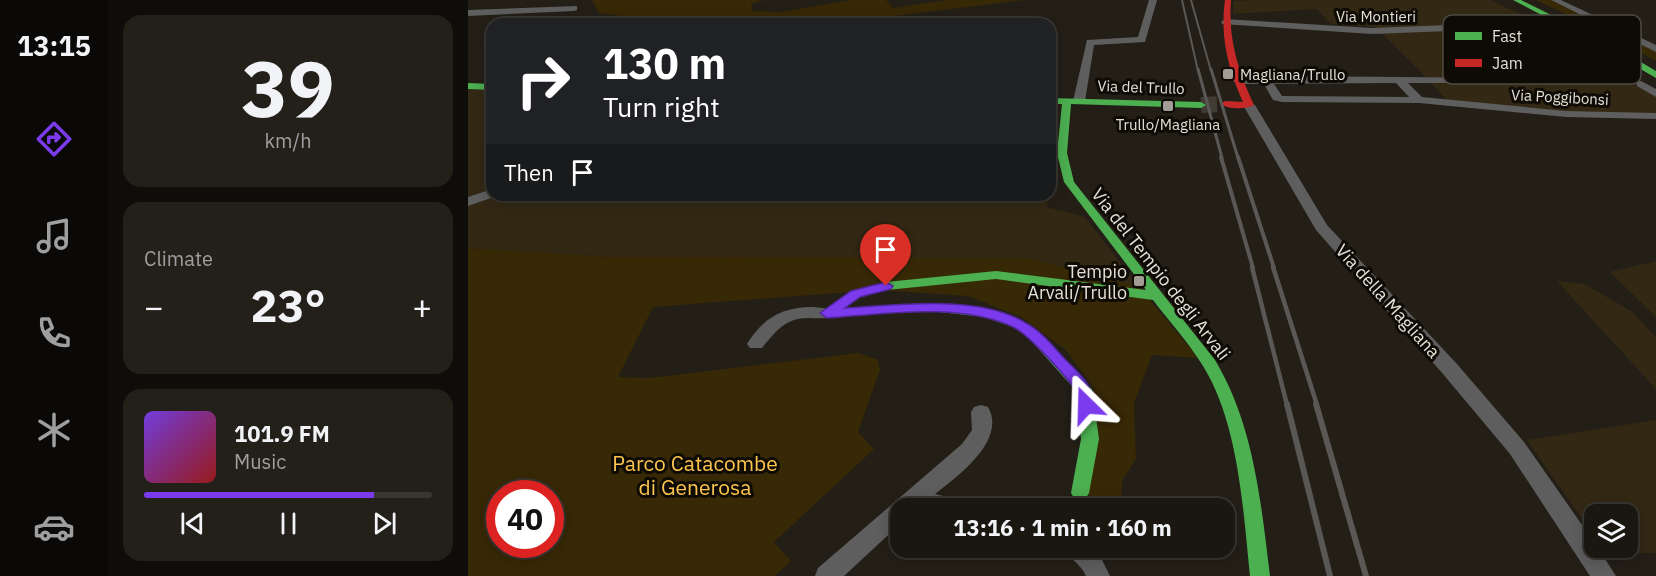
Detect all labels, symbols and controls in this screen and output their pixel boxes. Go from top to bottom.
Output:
street label: Via Montieri [1336,7,1416,26]
legend [1443,15,1641,84]
text: Fast [1492,26,1522,46]
text: 13:15 [17,28,91,63]
text: 130 m [603,36,726,91]
text: 39 [241,37,335,138]
icon: right [504,42,582,120]
text: Jam [1492,53,1523,73]
place label: Magliana/Trullo [1240,65,1345,84]
marker: Magliana/Trullo [1221,67,1235,81]
street label: Via del Trullo [1097,76,1185,98]
street label: Via Poggibonsi [1511,85,1609,109]
text: Turn right [603,89,720,124]
marker: Trullo/Magliana [1161,99,1175,113]
place label: Trullo/Magliana [1116,115,1220,134]
icon: directions [33,118,75,160]
text: km/h [264,127,312,154]
icon: arrive [566,156,599,189]
text: Then [504,158,554,187]
street label: Via del Tempio degli Arvali [1087,183,1235,365]
icon: music [33,215,75,257]
pin [860,224,911,286]
icon: arrive [869,233,902,266]
street label: Via della Magliana [1331,239,1446,363]
text: Climate [144,245,213,272]
place label: Tempio Arvali/Trullo [1027,260,1127,304]
marker: Tempio Arvali/Trullo [1132,274,1146,288]
text: 23° [250,276,326,334]
text: − [144,285,164,328]
text: + [412,285,432,328]
icon: phone [33,312,75,354]
position arrow [1054,373,1118,437]
icon: climate [33,409,75,451]
text: 101.9 FM [234,419,330,448]
text: Music [234,448,286,475]
park label: Parco Catacombe di Generosa [612,449,778,501]
speed limit sign: 40 [486,480,564,558]
map controls [1584,504,1638,558]
button: layers [1584,504,1638,558]
icon: car [33,506,75,548]
icon: previous [176,507,209,540]
icon: pause [272,507,305,540]
icon: next [368,507,401,540]
text: 13:16 · 1 min · 160 m [953,513,1172,542]

